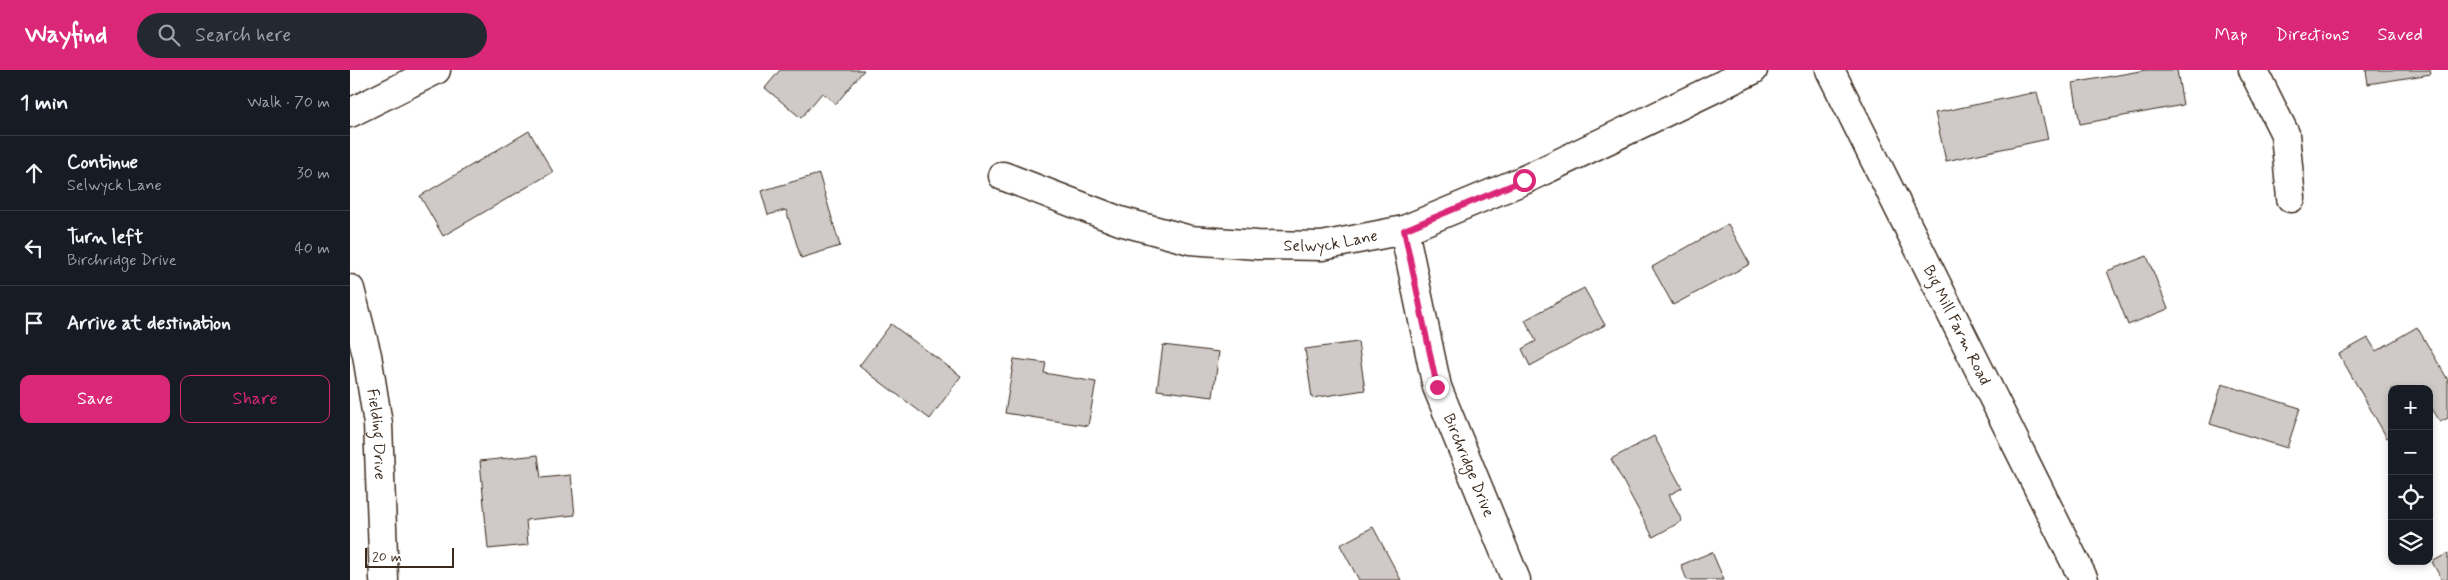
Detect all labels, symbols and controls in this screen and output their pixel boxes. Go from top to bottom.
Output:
search box [137,13,487,58]
text: Wayfind [25,20,107,51]
icon: search [155,21,183,49]
text: Search here [195,23,291,48]
text: Map [2215,23,2248,47]
text: Directions [2276,23,2350,47]
text: Saved [2378,23,2423,47]
text: 1 min [20,89,68,117]
text: Walk · 70 m [247,92,330,113]
text: Continue [67,150,138,175]
icon: ahead [20,159,48,187]
text: 30 m [297,163,330,184]
route start [1513,169,1536,192]
text: Selwyck Lane [67,175,162,196]
text: Turn left [67,225,143,250]
street label: Selwyck Lane [1283,225,1379,257]
icon: left [20,234,48,262]
text: 40 m [294,238,330,259]
text: Birchridge Drive [67,250,177,271]
street label: Big Mill Farm Road [1918,262,1996,389]
icon: arrive [20,309,48,337]
text: Arrive at destination [67,311,231,336]
button: Save [20,375,170,423]
button: Share [180,375,330,423]
route end [1426,376,1449,399]
map controls [2388,385,2433,565]
button: + [2388,385,2433,430]
street label: Fielding Drive [362,387,391,480]
street label: Birchridge Drive [1439,410,1500,520]
button: − [2388,430,2433,475]
button: locate [2388,475,2433,520]
button: layers [2388,520,2433,565]
scale bar [365,545,454,568]
text: 20 m [372,548,402,566]

